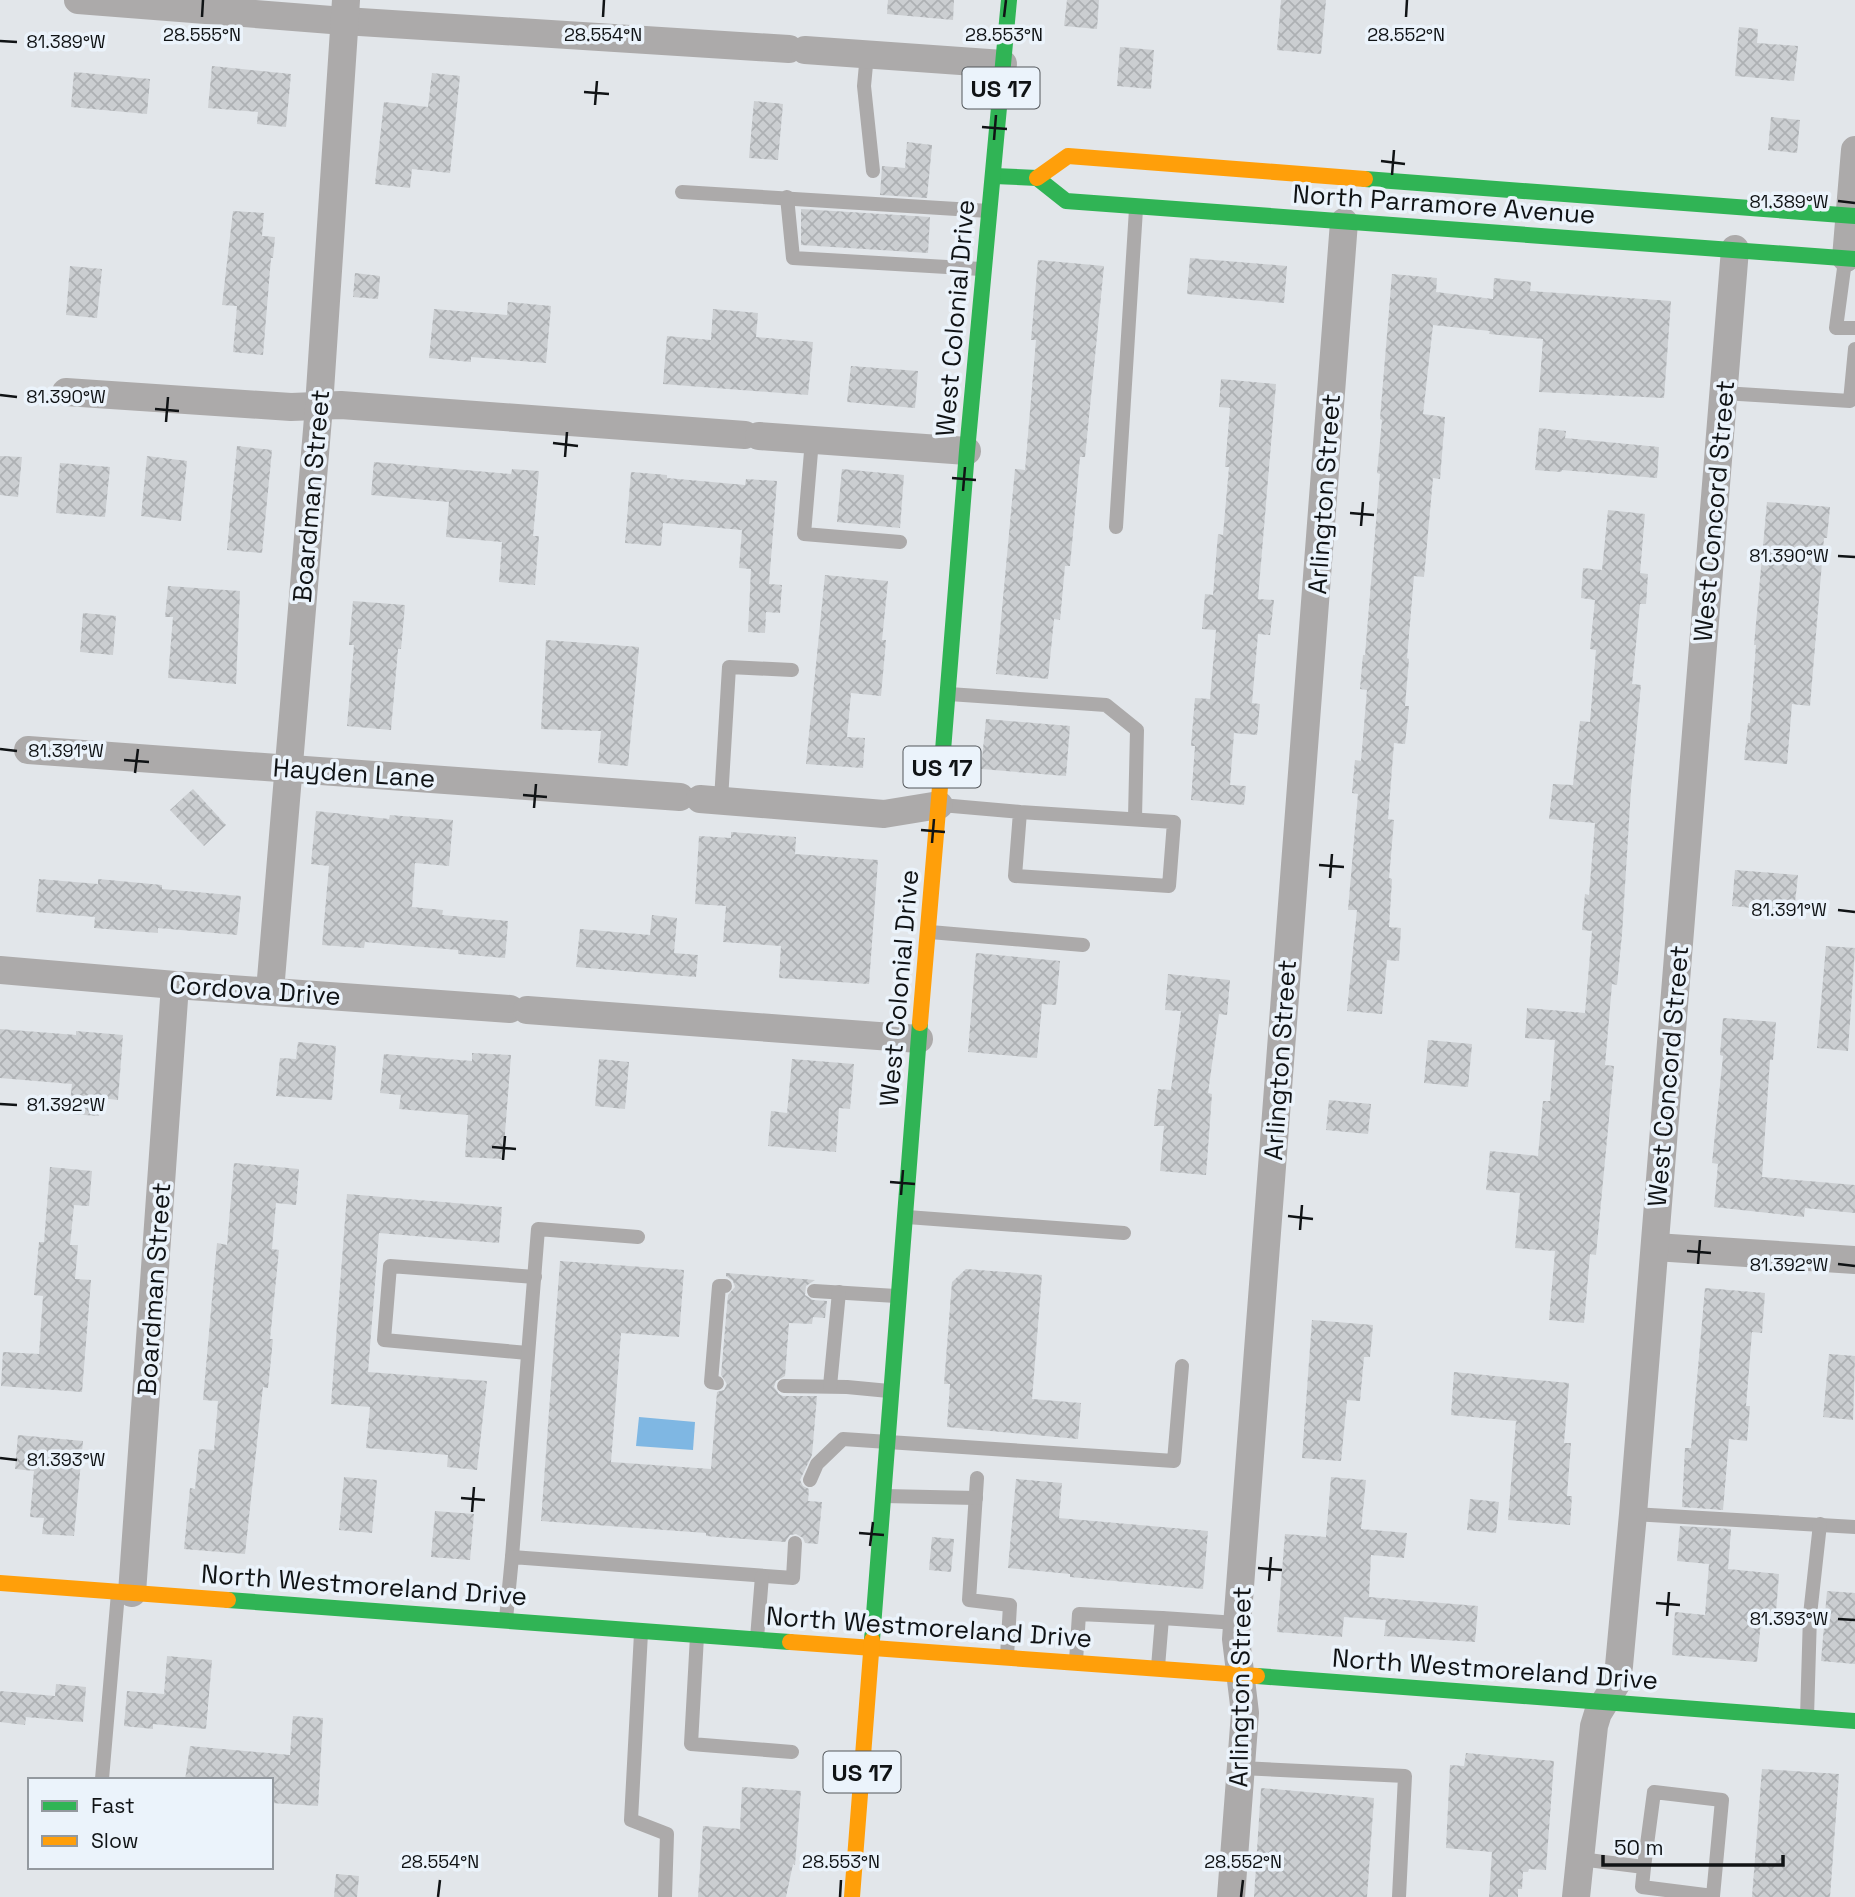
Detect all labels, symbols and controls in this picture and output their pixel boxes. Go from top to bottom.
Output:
text: 28.555°N [163,23,241,46]
text: 28.554°N [564,23,642,46]
text: 28.553°N [965,23,1043,46]
text: 28.552°N [1367,23,1445,46]
text: 81.389°W [26,30,106,53]
road number: US 17 [962,68,1040,108]
street label: North Parramore Avenue [1291,176,1597,232]
text: 81.389°W [1749,190,1829,213]
street label: West Colonial Drive [928,198,982,438]
street label: West Concord Street [1686,379,1742,643]
text: 81.390°W [26,385,106,408]
street label: Boardman Street [285,388,337,604]
street label: Arlington Street [1300,392,1348,596]
text: 81.390°W [1749,544,1829,567]
text: 81.391°W [28,739,104,762]
road number: US 17 [904,746,981,788]
street label: Hayden Lane [272,750,436,796]
street label: West Colonial Drive [872,868,926,1108]
text: 81.391°W [1751,898,1827,921]
street label: West Concord Street [1640,944,1696,1208]
street label: Arlington Street [1256,958,1304,1162]
street label: Cordova Drive [168,967,342,1013]
text: 81.392°W [27,1093,106,1116]
street label: Boardman Street [130,1181,178,1397]
text: 81.392°W [1750,1253,1829,1276]
text: 81.393°W [27,1448,106,1471]
street label: North Westmoreland Drive [200,1557,528,1613]
street label: Arlington Street [1221,1586,1259,1788]
street label: North Westmoreland Drive [765,1599,1093,1655]
text: 81.393°W [1750,1607,1829,1630]
street label: North Westmoreland Drive [1331,1641,1659,1697]
road number: US 17 [824,1752,900,1792]
legend [28,1778,273,1869]
text: Fast [91,1792,135,1819]
scale bar [1603,1824,1783,1868]
text: Slow [91,1827,139,1854]
text: 50 m [1614,1834,1664,1861]
text: 28.554°N [401,1850,479,1873]
text: 28.553°N [802,1850,880,1873]
text: 28.552°N [1204,1850,1282,1873]

